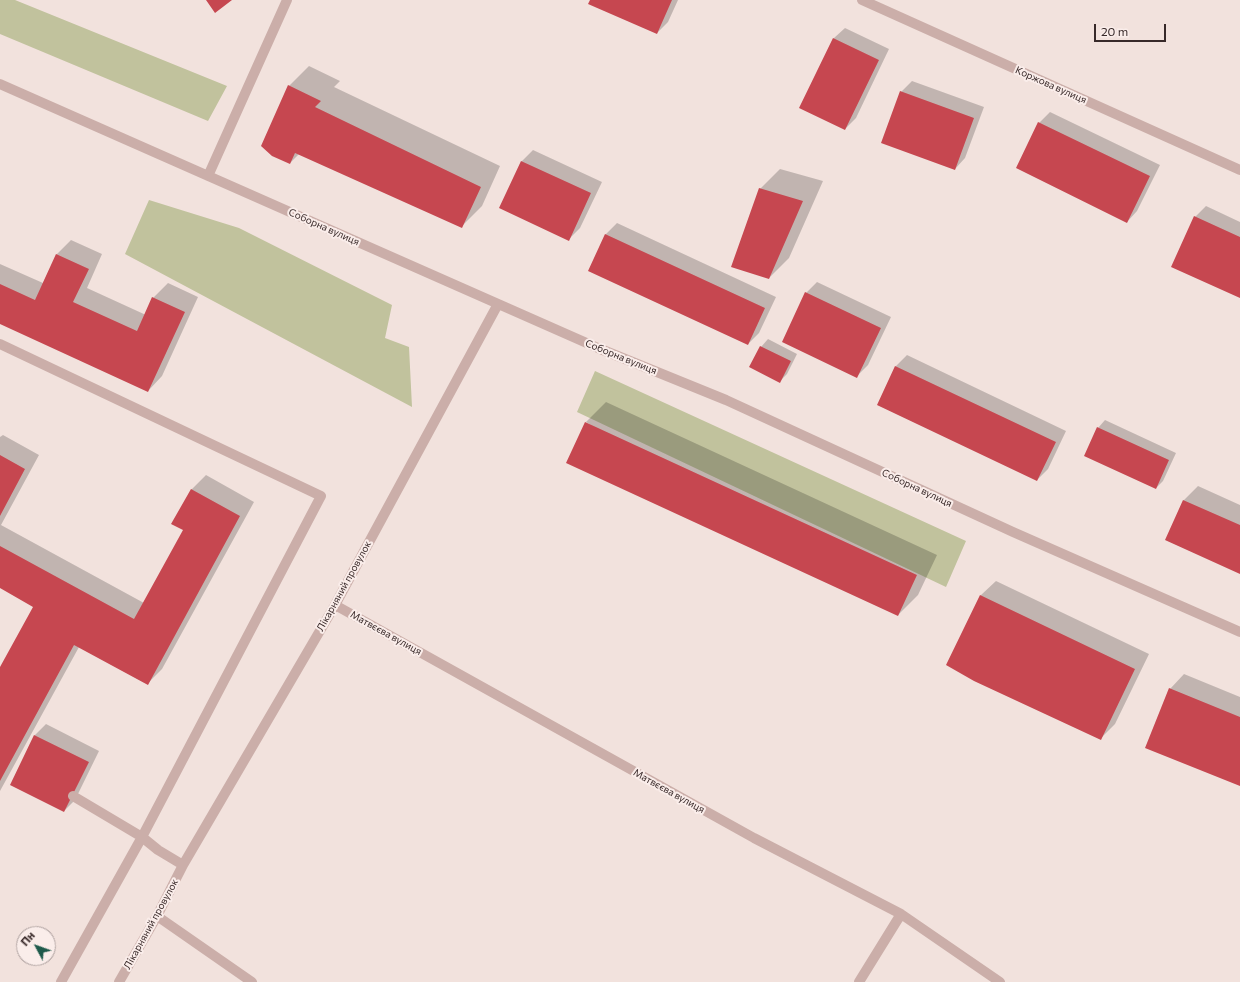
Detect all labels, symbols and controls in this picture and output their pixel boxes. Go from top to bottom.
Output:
scale bar [1096,16,1168,42]
text: 20 m [1101,24,1128,38]
street label: Коржова вулиця [1013,64,1089,106]
street label: Соборна вулиця [287,206,361,248]
street label: Соборна вулиця [583,337,659,377]
street label: Соборна вулиця [880,466,954,510]
street label: Лікарняний провулок [314,539,374,633]
street label: Матвєєва вулиця [348,608,424,658]
street label: Матвєєва вулиця [631,766,707,816]
street label: Лікарняний провулок [121,877,181,971]
north arrow [16,926,56,966]
text: Пн [18,929,37,948]

